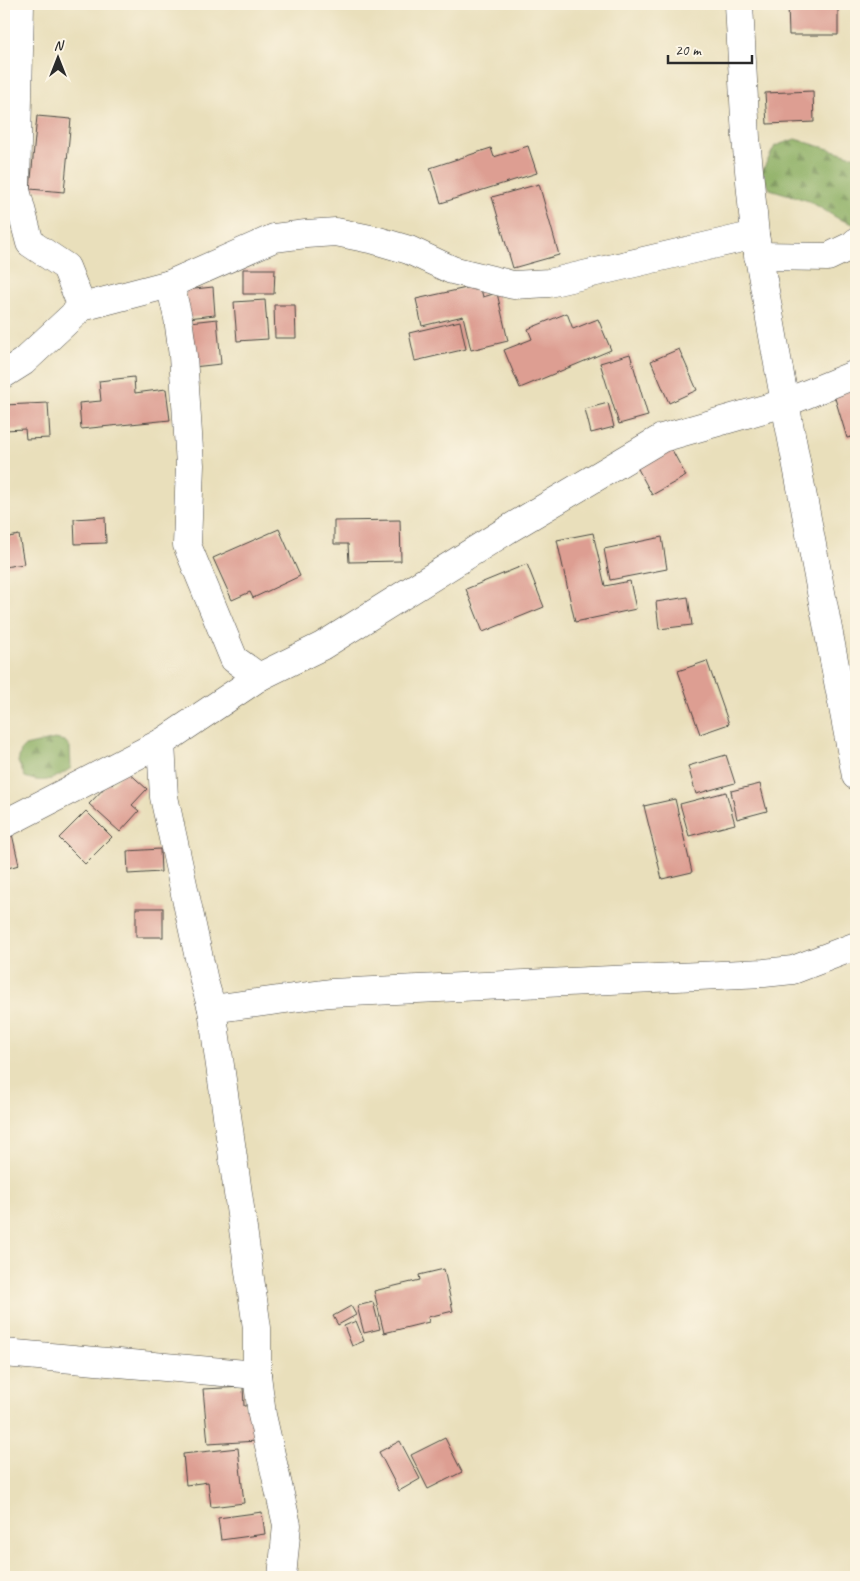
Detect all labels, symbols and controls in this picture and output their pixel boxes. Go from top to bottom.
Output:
north arrow [32,32,82,82]
scale bar [668,32,751,64]
text: N [54,37,65,54]
text: 20 m [675,41,702,60]

